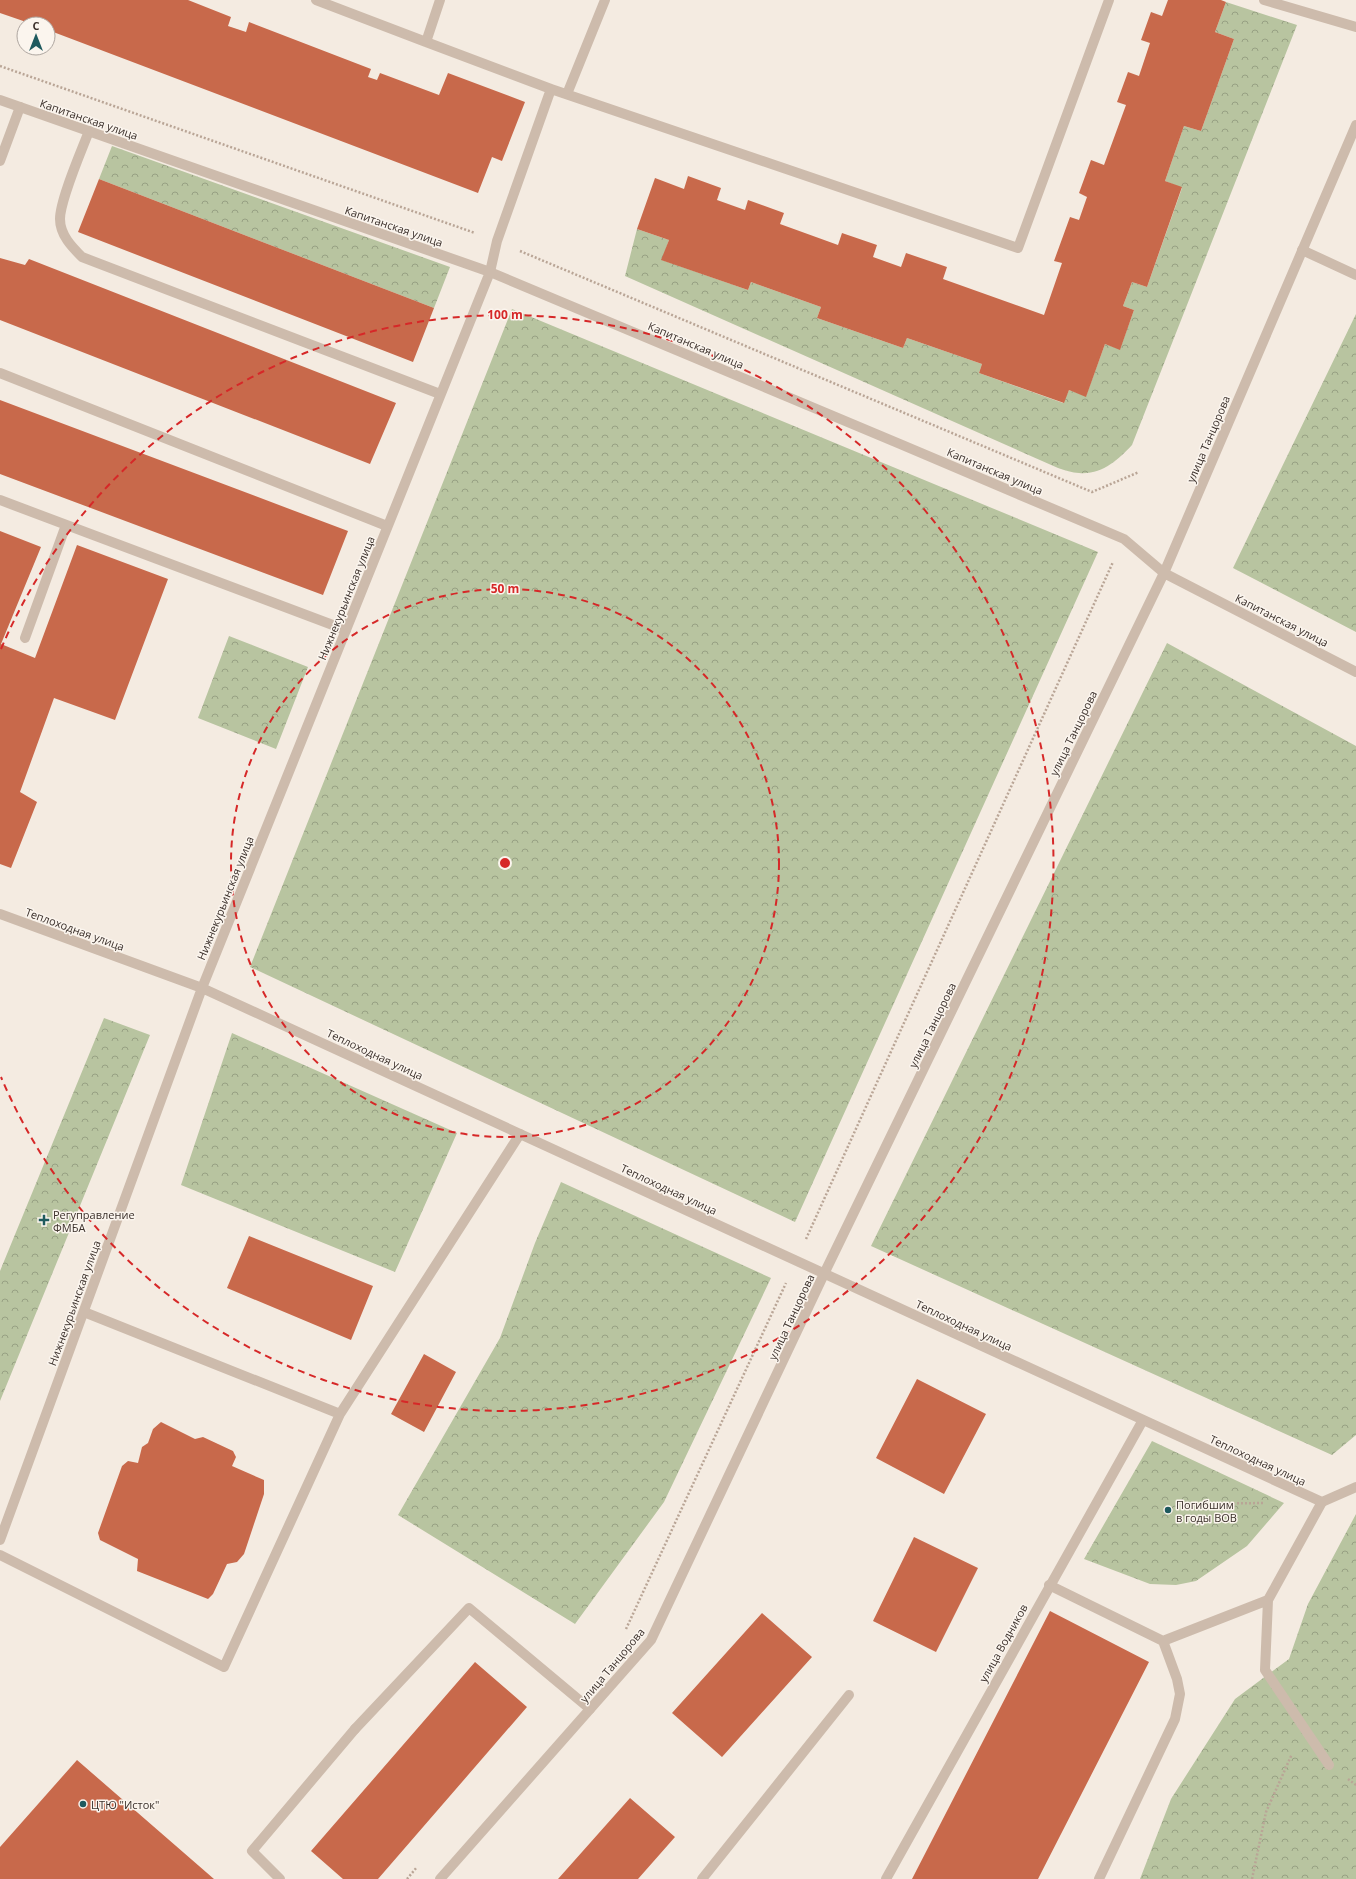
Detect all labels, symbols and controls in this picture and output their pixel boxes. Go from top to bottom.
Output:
north arrow [16,16,56,56]
text: С [32,18,40,33]
street label: Капитанская улица [38,95,140,143]
street label: Капитанская улица [343,202,445,250]
text: 100 m [487,306,523,323]
street label: Капитанская улица [646,318,746,372]
street label: улица Танцорова [1183,393,1233,485]
street label: Капитанская улица [945,444,1045,498]
street label: Нижнекурьинская улица [314,534,378,662]
text: 50 m [491,580,519,597]
street label: Капитанская улица [1233,590,1331,650]
street label: улица Танцорова [1046,688,1100,778]
street label: Нижнекурьинская улица [193,834,257,962]
centre of rings [498,856,512,870]
street label: Теплоходная улица [23,904,127,954]
street label: улица Танцорова [905,980,959,1070]
street label: Теплоходная улица [324,1025,426,1083]
street label: Теплоходная улица [618,1160,720,1218]
place label: Регуправление ФМБА [53,1207,135,1235]
marker: Регуправление ФМБА [38,1214,50,1226]
street label: Нижнекурьинская улица [44,1238,104,1368]
street label: улица Танцорова [765,1272,817,1362]
street label: Теплоходная улица [913,1296,1015,1354]
street label: Теплоходная улица [1207,1431,1309,1489]
place label: Погибшим в годы ВОВ [1176,1497,1237,1525]
marker: Погибшим в годы ВОВ [1163,1505,1173,1515]
street label: улица Водников [975,1601,1031,1685]
street label: улица Танцорова [576,1625,648,1705]
place label: ЦТЮ "Исток" [91,1797,159,1812]
marker: ЦТЮ "Исток" [78,1799,88,1809]

